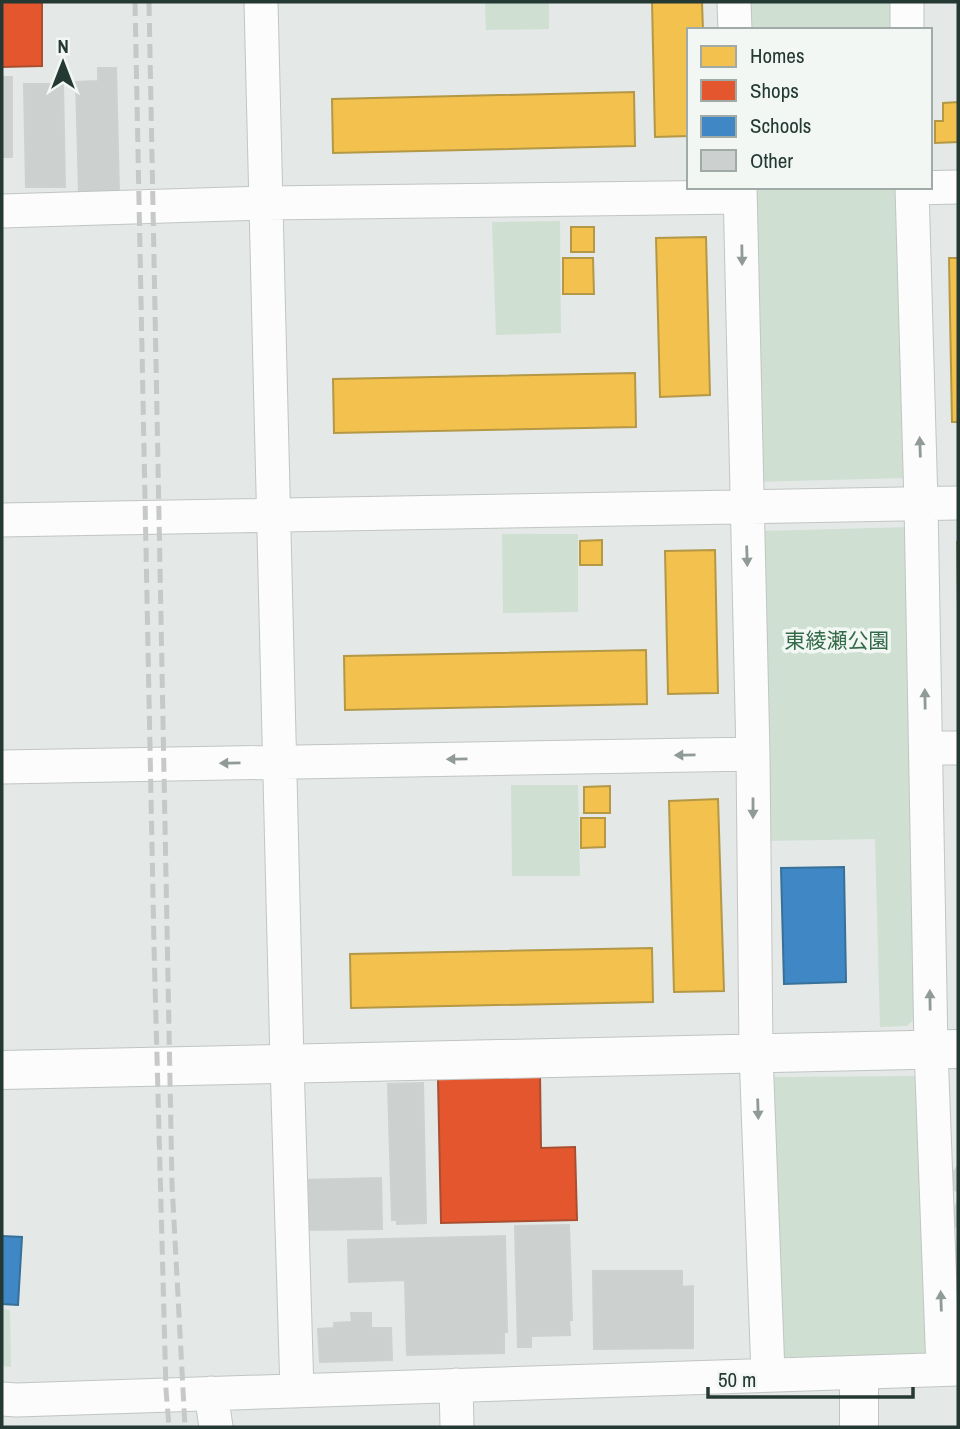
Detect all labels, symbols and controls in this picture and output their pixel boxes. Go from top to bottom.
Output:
north arrow [28,28,98,98]
legend [687,28,932,189]
text: N [57,33,69,59]
text: Homes [750,41,805,70]
text: Shops [750,76,799,105]
text: Schools [750,111,811,140]
text: Other [750,146,793,175]
one-way arrow [736,245,747,267]
one-way arrow [914,436,925,458]
one-way arrow [742,546,753,568]
park label: 東綾瀬公園 [785,626,890,655]
one-way arrow [919,688,931,710]
one-way arrow [674,749,696,761]
one-way arrow [446,753,468,764]
one-way arrow [219,757,241,768]
one-way arrow [748,798,759,820]
one-way arrow [925,989,936,1011]
one-way arrow [752,1099,763,1121]
one-way arrow [935,1290,946,1312]
scale bar [708,1356,913,1400]
text: 50 m [718,1365,756,1394]

